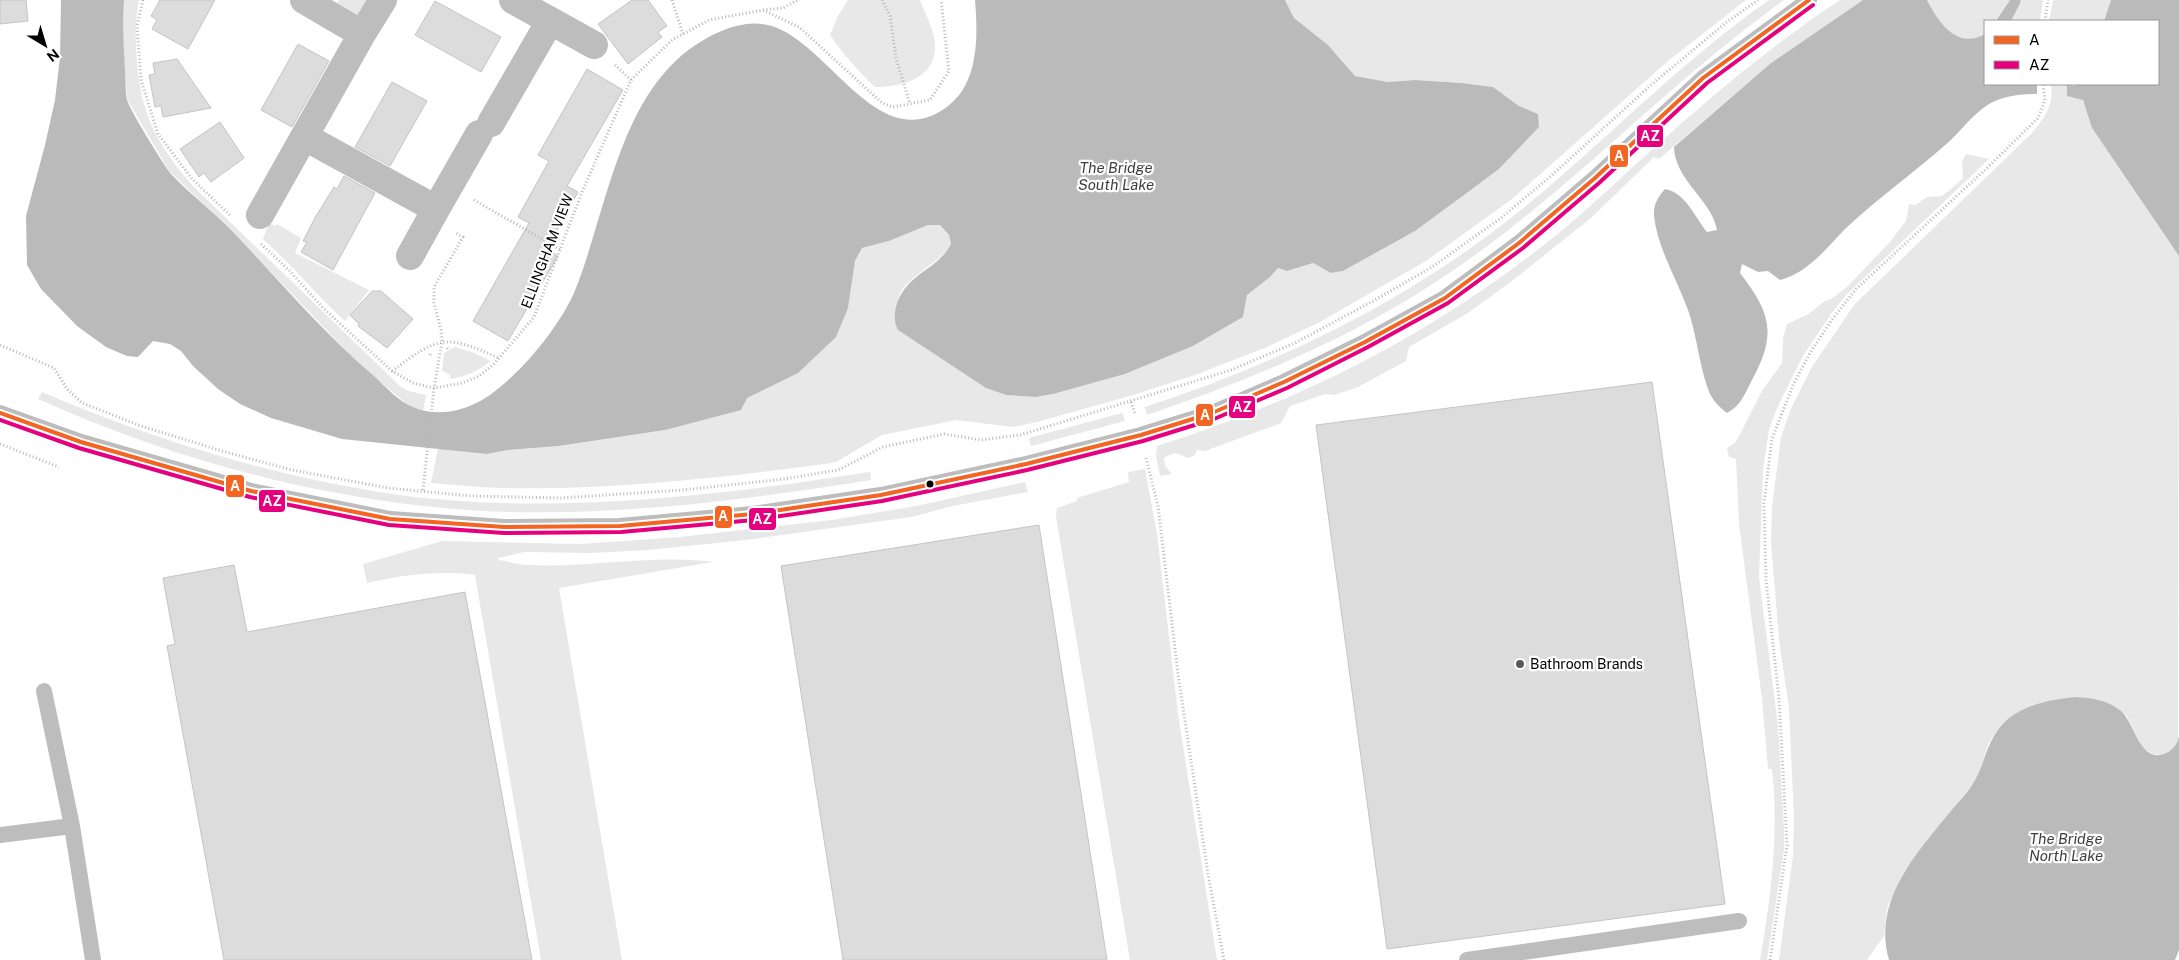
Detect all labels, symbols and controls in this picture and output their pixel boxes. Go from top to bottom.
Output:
north arrow [20,20,70,70]
legend [1984,20,2159,85]
text: A [2029,31,2040,48]
text: N [44,46,62,65]
text: AZ [2029,56,2049,73]
line badge: AZ [1636,124,1664,148]
text: AZ [1640,128,1660,144]
line badge: A [1609,144,1629,168]
text: A [1614,148,1624,164]
water label: The Bridge South Lake [1078,159,1154,193]
street label: ELLINGHAM VIEW [518,191,576,311]
line badge: AZ [1228,395,1256,419]
text: AZ [1232,399,1252,415]
line badge: A [1195,403,1214,427]
text: A [1200,407,1210,423]
line badge: A [225,474,245,498]
text: A [230,478,240,494]
unlabelled marker [925,479,935,489]
line badge: AZ [258,489,286,513]
text: AZ [262,493,282,509]
line badge: A [714,505,733,529]
line badge: AZ [748,507,777,531]
text: A [718,508,728,524]
text: AZ [752,511,772,527]
place label: Bathroom Brands [1530,656,1643,672]
marker: Bathroom Brands [1514,658,1526,670]
water label: The Bridge North Lake [2029,830,2103,864]

